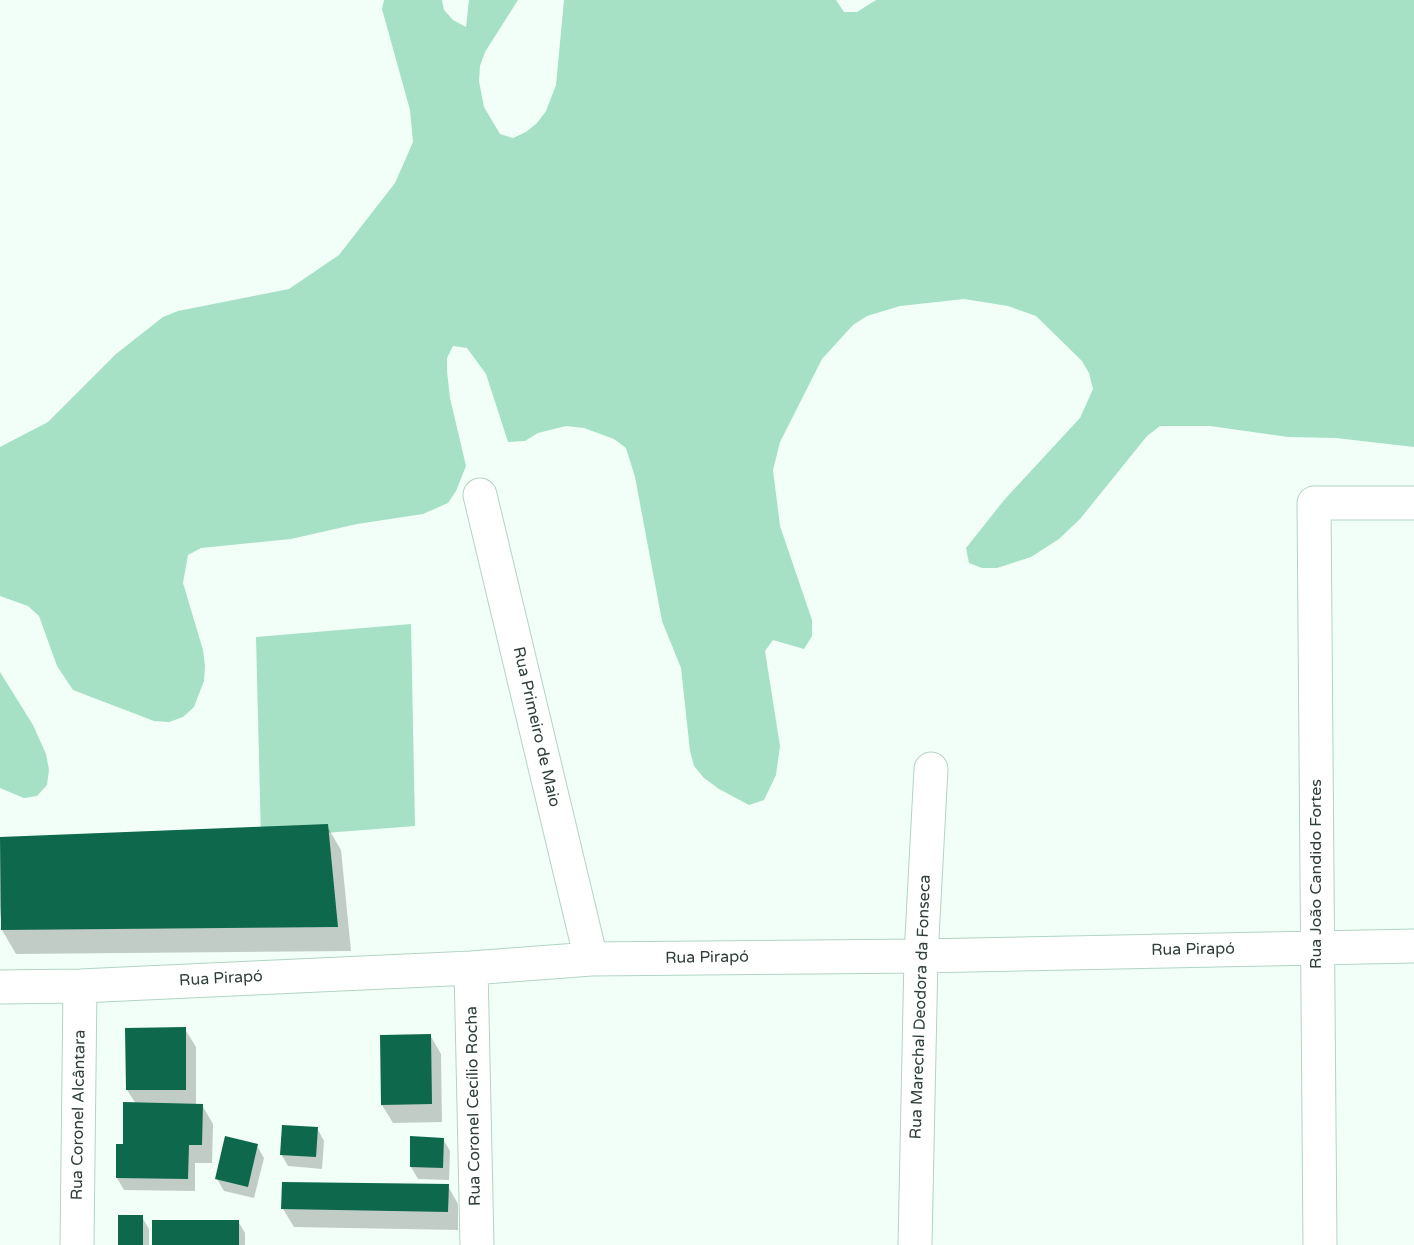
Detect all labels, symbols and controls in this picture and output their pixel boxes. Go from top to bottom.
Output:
street label: Rua Primeiro de Maio [508,645,564,809]
street label: Rua João Candido Fortes [1307,779,1327,969]
street label: Rua Marechal Deodora da Fonseca [907,874,935,1140]
street label: Rua Pirapó [1151,940,1235,960]
street label: Rua Pirapó [665,948,749,968]
street label: Rua Pirapó [179,967,263,991]
street label: Rua Coronel Cecílio Rocha [463,1006,485,1206]
street label: Rua Coronel Alcântara [68,1030,90,1200]

